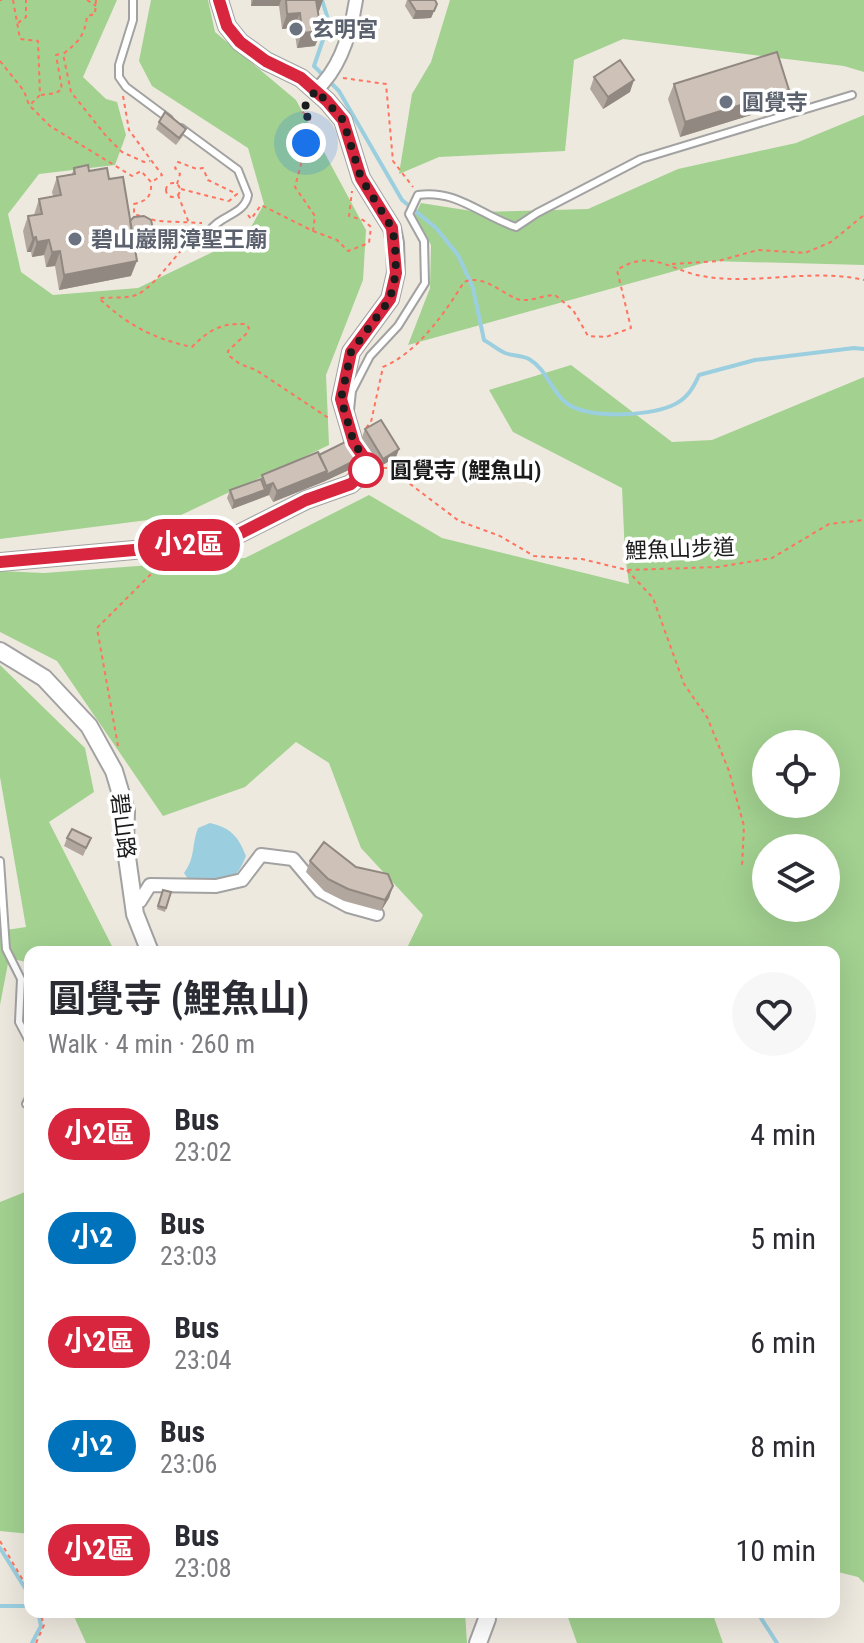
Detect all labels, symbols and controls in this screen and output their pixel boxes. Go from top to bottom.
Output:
place label: 玄明宮 [312,17,378,42]
marker: 玄明宮 [287,20,305,38]
place label: 圓覺寺 [742,90,808,115]
marker: 圓覺寺 [717,93,735,111]
your location [286,123,326,163]
place label: 碧山巖開漳聖王廟 [91,227,267,252]
marker: 碧山巖開漳聖王廟 [66,230,84,248]
marker: 圓覺寺 (鯉魚山) [349,453,383,487]
place label: 圓覺寺 (鯉魚山) [390,458,541,483]
line badge: 小2區 [143,519,235,571]
text: 小2區 [154,528,224,561]
street label: 鯉魚山步道 [625,535,735,563]
map controls [752,730,840,922]
button: locate [752,730,840,818]
street label: 碧山路 [107,792,139,860]
button: layers [752,834,840,922]
button: heart [732,972,816,1056]
text: 圓覺寺 (鯉魚山) [48,977,309,1021]
text: Walk · 4 min · 260 m [48,1029,255,1059]
text: Bus [174,1102,219,1137]
text: 小2區 [64,1117,134,1150]
text: 4 min [750,1117,816,1152]
text: 23:02 [174,1137,232,1167]
text: Bus [160,1206,205,1241]
text: 小2 [71,1221,113,1254]
text: 5 min [750,1221,816,1256]
text: 23:03 [160,1241,217,1271]
text: Bus [174,1310,219,1345]
text: 小2區 [64,1325,134,1358]
text: 6 min [750,1325,816,1360]
text: 23:04 [174,1345,232,1375]
text: Bus [160,1414,205,1449]
text: 小2 [71,1429,113,1462]
text: 8 min [750,1429,816,1464]
text: 23:06 [160,1449,217,1479]
text: Bus [174,1518,219,1553]
text: 小2區 [64,1533,134,1566]
text: 10 min [735,1533,816,1568]
text: 23:08 [174,1553,232,1583]

